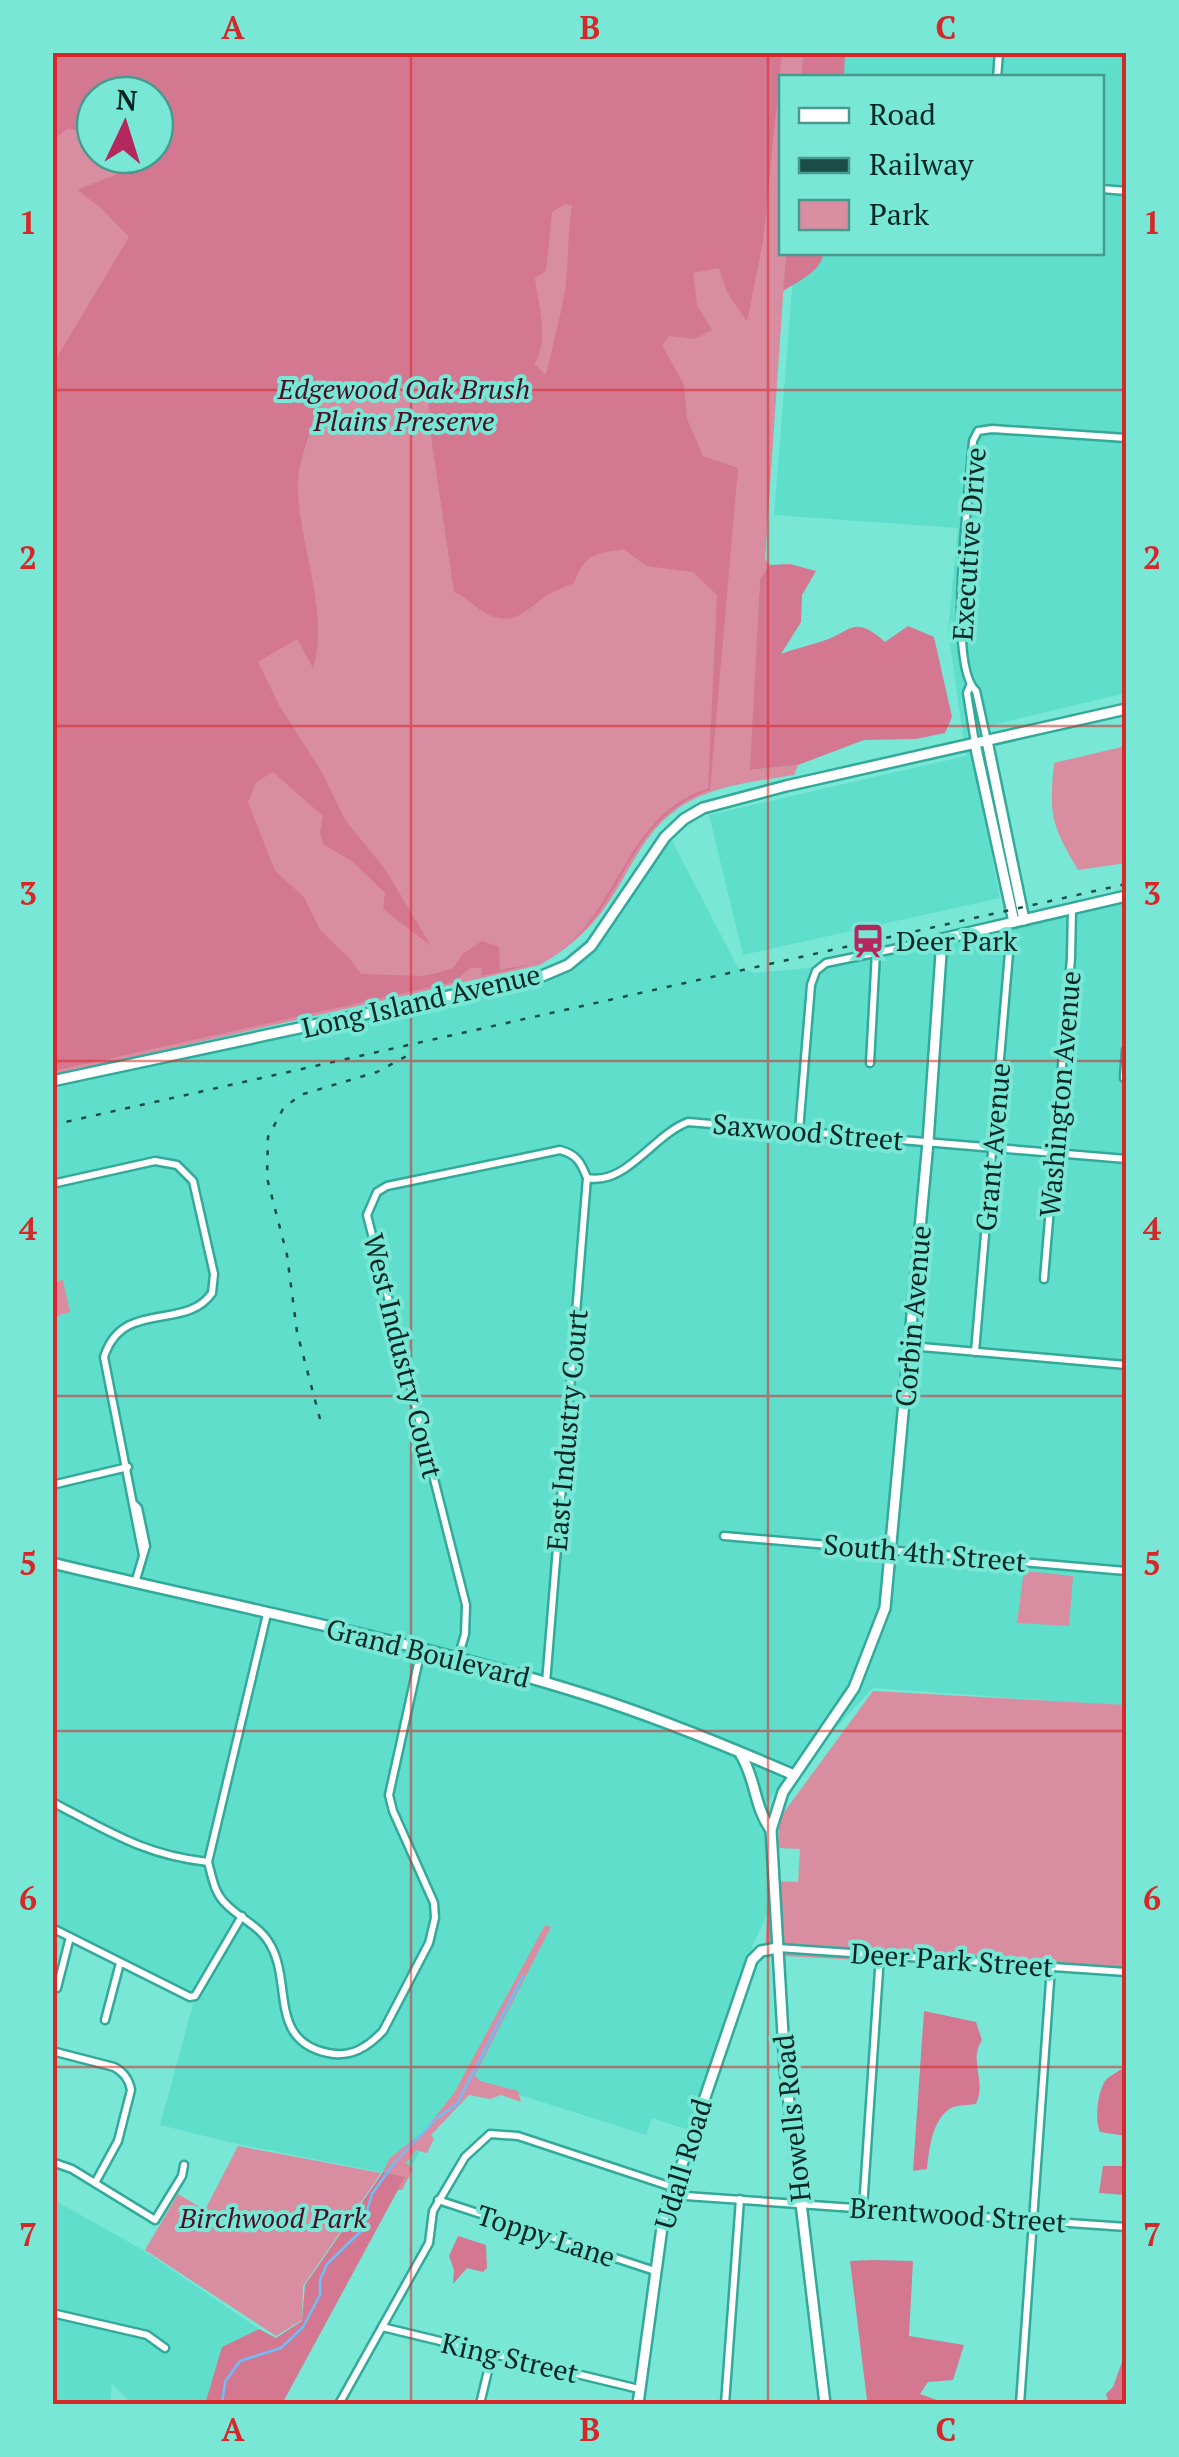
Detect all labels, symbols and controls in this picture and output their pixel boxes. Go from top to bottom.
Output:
text: A [221,6,245,48]
text: B [580,6,600,48]
text: C [936,6,956,48]
north arrow [75,75,175,175]
legend [779,75,1104,255]
text: N [115,80,139,119]
text: Road [869,94,936,134]
text: Railway [869,144,974,184]
text: Park [869,194,930,234]
text: 1 [19,201,37,243]
text: 1 [1143,201,1161,243]
park label: Edgewood Oak Brush Plains Preserve [277,370,530,439]
street label: Executive Drive [943,446,994,642]
text: 2 [19,536,37,578]
text: 2 [1143,536,1161,578]
text: 3 [19,872,37,914]
text: 3 [1143,872,1161,914]
station icon: Deer Park [849,922,887,960]
place label: Deer Park [896,922,1018,959]
street label: Long Island Avenue [298,955,544,1046]
street label: Washington Avenue [1030,969,1089,1219]
street label: Grant Avenue [967,1061,1018,1233]
street label: Saxwood Street [711,1105,906,1158]
text: 4 [19,1207,37,1249]
text: 4 [1143,1207,1161,1249]
street label: Corbin Avenue [886,1224,939,1408]
street label: West Industry Court [355,1230,452,1483]
street label: East Industry Court [538,1307,596,1552]
street label: South 4th Street [822,1525,1029,1580]
text: 5 [19,1542,37,1584]
text: 5 [1143,1542,1161,1584]
street label: Grand Boulevard [322,1609,534,1696]
text: 6 [19,1877,37,1919]
text: 6 [1143,1877,1161,1919]
street label: Deer Park Street [849,1934,1055,1985]
street label: Howells Road [764,2033,819,2203]
street label: Udall Road [645,2094,720,2234]
street label: Brentwood Street [848,2188,1068,2241]
street label: Toppy Lane [472,2196,620,2275]
park label: Birchwood Park [178,2199,367,2236]
text: 7 [19,2213,37,2255]
text: 7 [1143,2213,1161,2255]
street label: King Street [438,2324,583,2391]
text: A [221,2408,245,2450]
text: B [580,2408,600,2450]
text: C [936,2408,956,2450]

